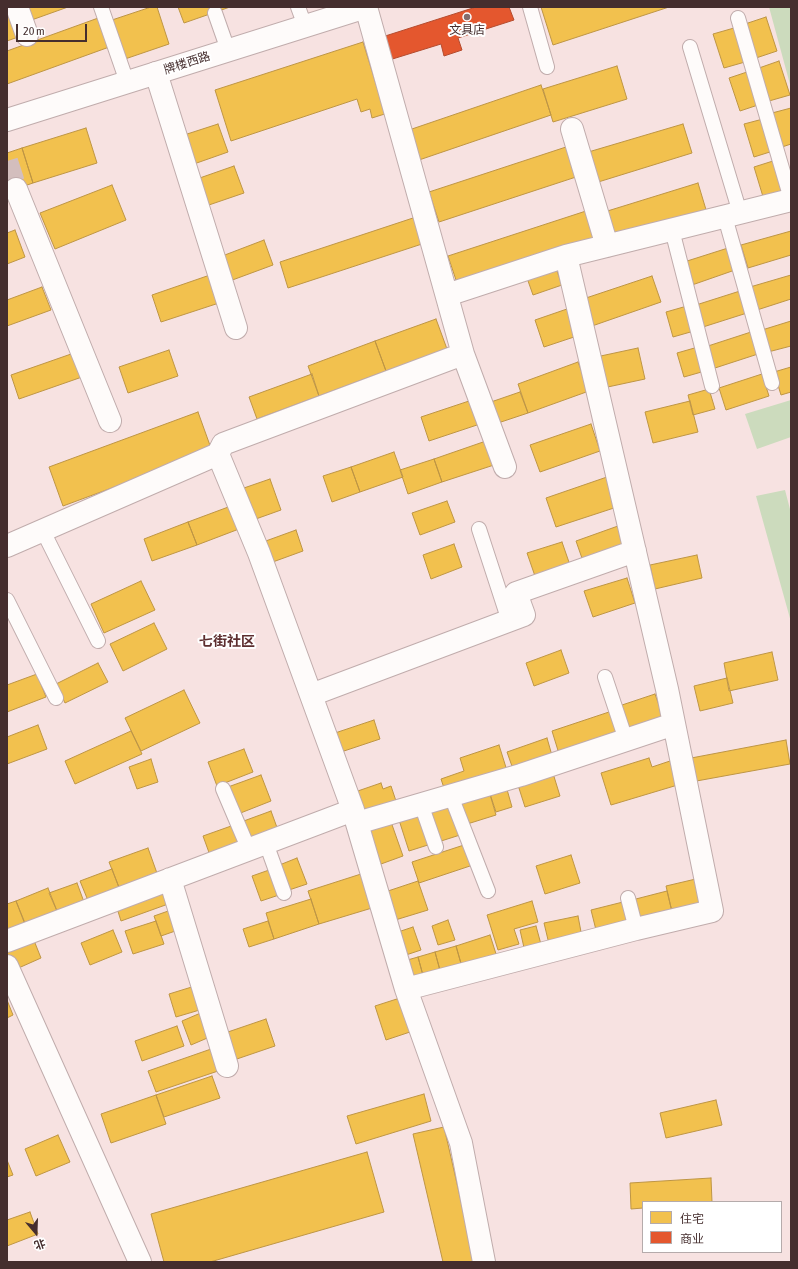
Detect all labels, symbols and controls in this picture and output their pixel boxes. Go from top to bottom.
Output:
marker: 文具店 [462,12,472,22]
scale bar [18,16,89,42]
place label: 文具店 [449,23,485,37]
text: 20 m [23,24,45,38]
street label: 牌楼西路 [162,49,212,77]
district label: 七街社区 [199,634,255,650]
legend [642,1201,782,1253]
text: 住宅 [680,1212,704,1226]
north arrow [16,1213,56,1253]
text: 商业 [680,1232,704,1246]
text: 北 [33,1237,47,1252]

